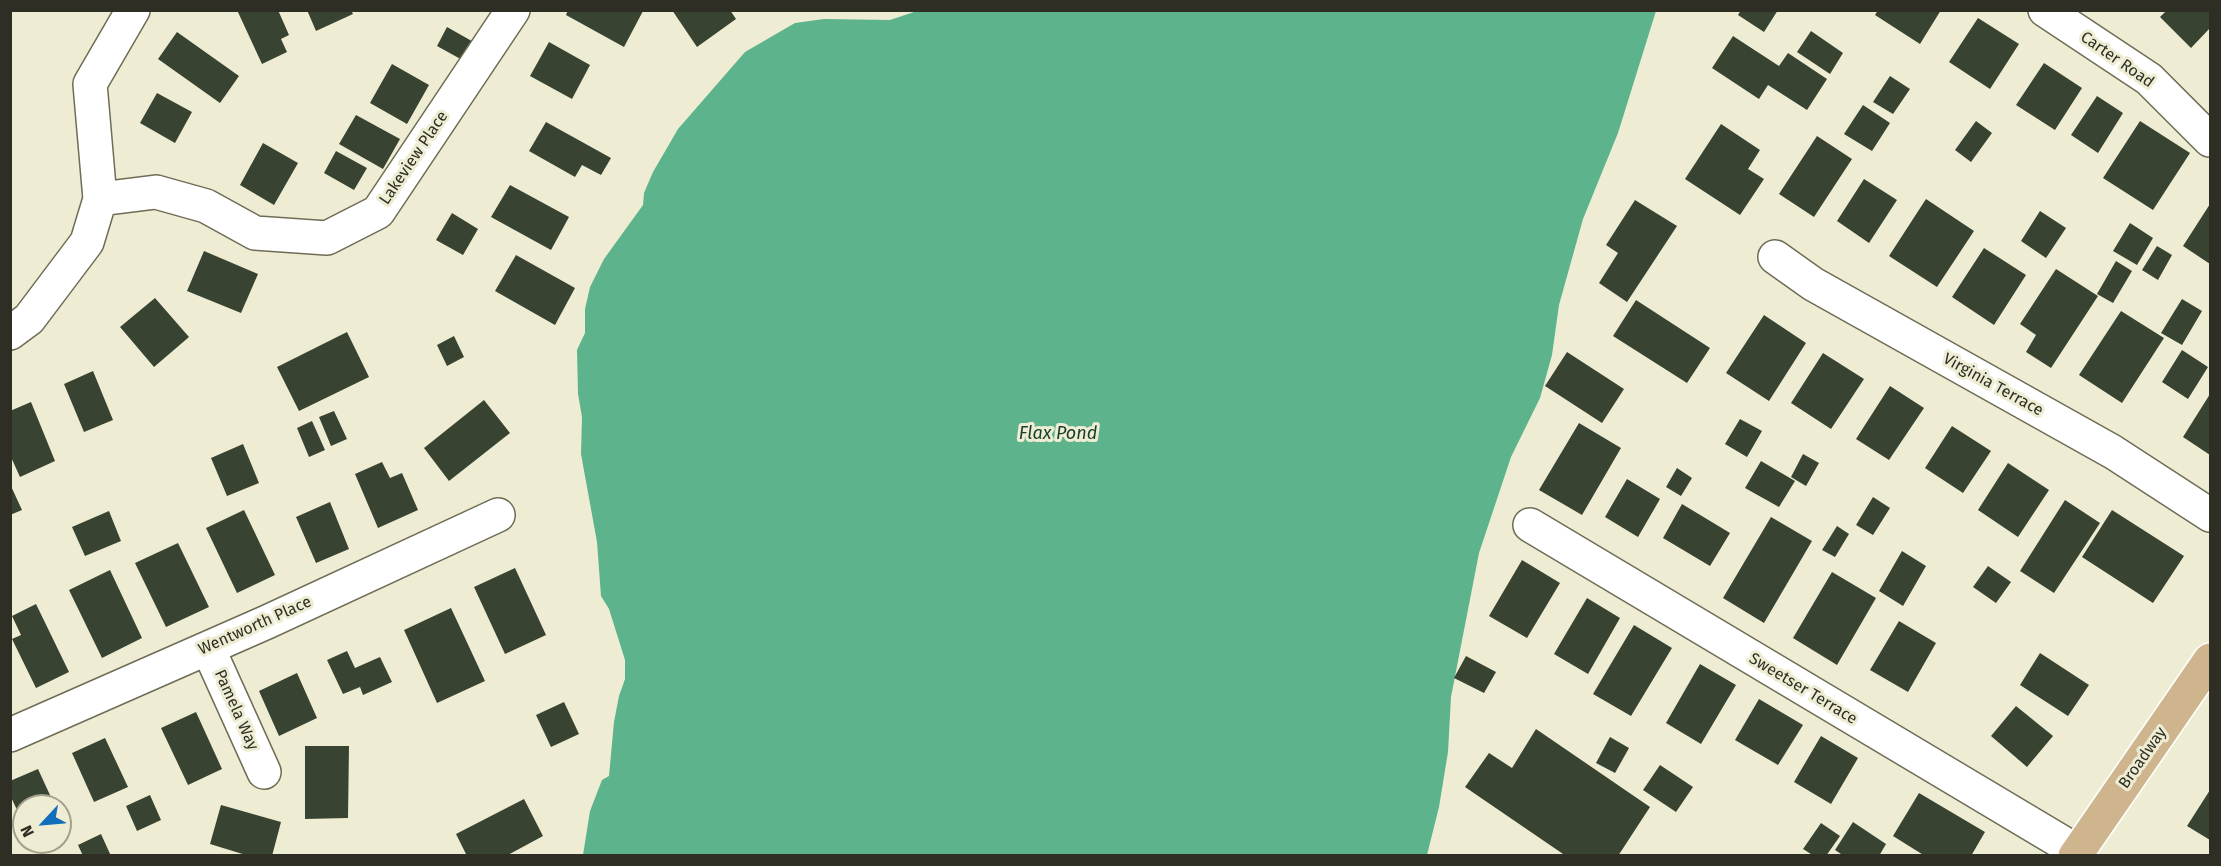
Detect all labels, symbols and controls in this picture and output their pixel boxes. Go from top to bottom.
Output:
street label: Carter Road [2077,28,2157,92]
street label: Lakeview Place [376,108,452,208]
street label: Virginia Terrace [1940,350,2046,420]
water label: Flax Pond [1019,423,1097,445]
street label: Wentworth Place [195,592,315,660]
street label: Sweetser Terrace [1745,649,1861,729]
street label: Pamela Way [210,667,262,753]
street label: Broadway [2115,724,2171,792]
north arrow [12,794,72,854]
text: N [16,822,38,840]

